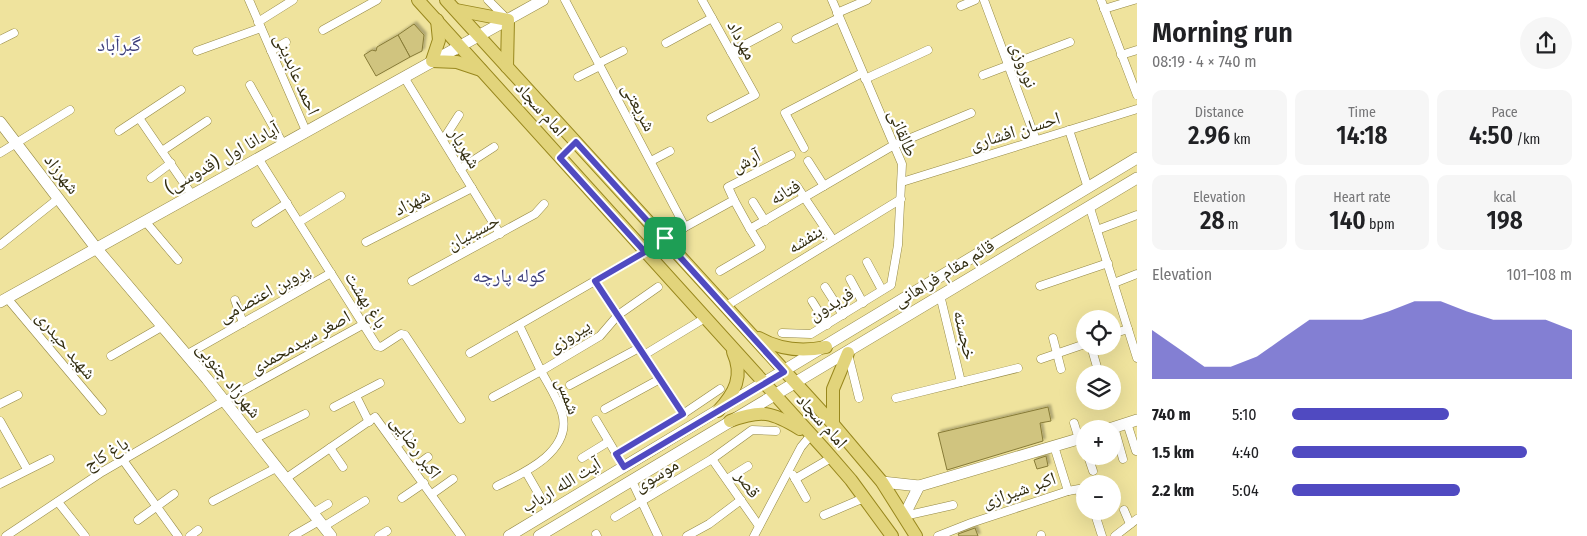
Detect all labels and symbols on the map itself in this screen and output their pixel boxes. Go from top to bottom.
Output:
street label: مهرداد [722,17,762,63]
street label: احمد عابدینی [269,30,325,118]
district label: گبرآباد [97,33,141,56]
street label: نوروزی [1006,39,1042,91]
street label: امام سجاد [510,77,571,142]
street label: شریعتی [617,79,661,135]
street label: طالقانی [884,106,922,160]
street label: احسان افشاری [967,107,1063,155]
street label: آپادانا اول (قدوسی) [161,117,284,199]
street label: شهریار [444,123,486,172]
street label: آرش [728,144,765,177]
street label: شهرزاد [40,150,84,198]
street label: فتانه [766,175,804,209]
street label: شهزاد [390,184,434,220]
street label: حسینیان [443,209,503,255]
pin [644,217,686,259]
street label: بنفشه [783,220,827,258]
street label: قائم مقام فراهانی [890,234,999,313]
street label: پروین اعتصامی [214,259,314,327]
district label: کوله پارچه [472,264,546,287]
street label: باغ بهشت [340,267,392,333]
street label: فریدون [804,282,858,326]
street label: اصغر سیدمحمدی [246,305,354,379]
street label: شهید حیدری [31,306,101,384]
street label: خجسته [949,308,981,362]
street label: پیروزی [543,314,595,358]
street label: شهرزاد جنوبی [192,338,266,422]
street label: شمس [551,375,585,417]
street label: امام سجاد [791,389,852,454]
street label: اکبر رضایی [386,411,446,483]
street label: باغ کاج [80,432,133,477]
street label: آیت الله ارباب [517,452,605,517]
street label: موسوی [630,453,682,497]
street label: قصر [730,465,765,502]
street label: اکبر شیرازی [979,467,1059,513]

